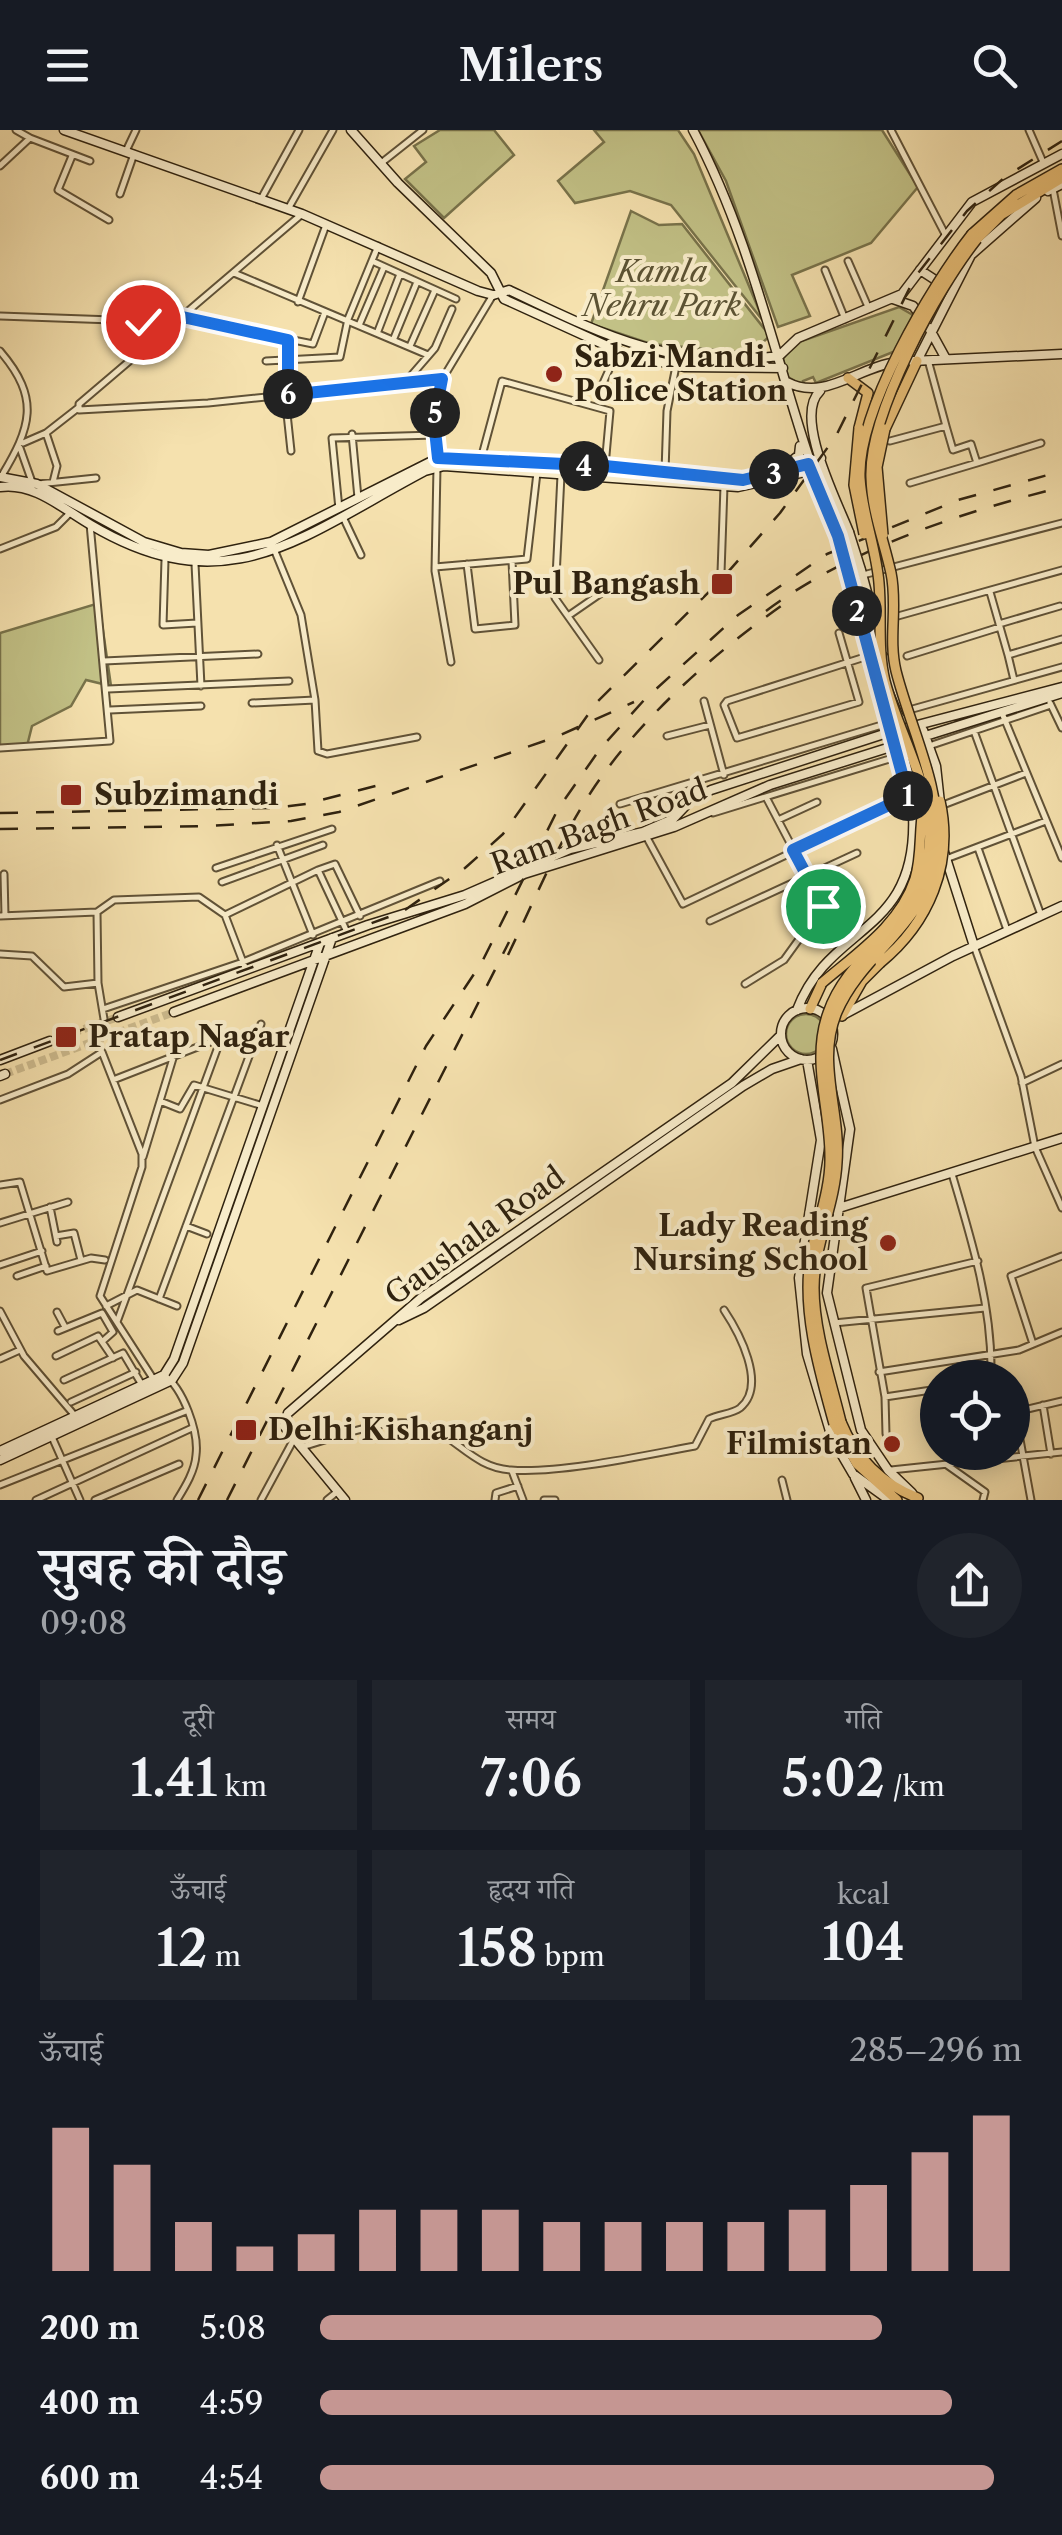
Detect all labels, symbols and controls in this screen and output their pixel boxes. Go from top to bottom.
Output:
text: Milers [458,37,604,93]
icon: menu [40,38,95,93]
icon: search [967,38,1022,93]
park label: Kamla Nehru Park [581,253,742,324]
pin [101,280,186,365]
icon: check [116,295,171,350]
place label: Sabzi Mandi Police Station [574,338,788,409]
marker: Sabzi Mandi Police Station [543,363,565,385]
pin: 6 [263,369,313,419]
text: 6 [280,377,296,411]
pin: 5 [410,388,460,438]
text: 5 [427,396,443,430]
pin: 4 [559,441,609,491]
text: 4 [576,449,592,483]
pin: 3 [749,449,799,499]
text: 3 [766,457,782,491]
place label: Pul Bangash [512,565,700,602]
marker: Pul Bangash [709,571,735,597]
pin: 2 [832,586,882,636]
text: 2 [849,594,865,628]
street label: Ram Bagh Road [486,770,712,883]
pin: 1 [883,771,933,821]
place label: Subzimandi [94,776,279,813]
text: 1 [902,779,914,813]
marker: Subzimandi [58,782,84,808]
pin [781,864,866,949]
icon: arrive [796,879,851,934]
place label: Pratap Nagar [88,1018,290,1055]
marker: Pratap Nagar [53,1024,79,1050]
street label: Gaushala Road [378,1158,572,1313]
place label: Lady Reading Nursing School [633,1207,869,1278]
marker: Lady Reading Nursing School [877,1232,899,1254]
map controls [920,1360,1030,1470]
button: locate [920,1360,1030,1470]
place label: Delhi Kishanganj [268,1411,533,1448]
marker: Delhi Kishanganj [233,1417,259,1443]
place label: Filmistan [726,1425,872,1462]
marker: Filmistan [881,1433,903,1455]
text: सुबह की दौड़ [40,1532,285,1599]
button: share [917,1533,1022,1638]
text: 09:08 [40,1603,127,1642]
text: दूरी [183,1702,214,1736]
text: समय [506,1702,556,1736]
text: गति [845,1702,882,1736]
text: 1.41 [130,1747,217,1809]
text: 7:06 [480,1747,582,1809]
text: 5:02 [782,1747,885,1809]
text: km [217,1769,267,1803]
text: /km [885,1769,945,1803]
text: ऊँचाई [171,1872,226,1906]
text: हृदय गति [488,1872,574,1906]
text: kcal [837,1877,890,1911]
text: 104 [822,1911,905,1973]
text: 12 [156,1917,208,1979]
text: 158 [457,1917,537,1979]
text: m [208,1939,241,1973]
text: bpm [537,1939,605,1973]
text: ऊँचाई [40,2030,103,2069]
text: 285–296 m [849,2030,1022,2069]
text: 200 m [40,2308,140,2347]
text: 5:08 [200,2308,266,2347]
text: 400 m [40,2383,140,2422]
text: 4:59 [200,2383,264,2422]
text: 600 m [40,2458,140,2497]
text: 4:54 [200,2458,263,2497]

